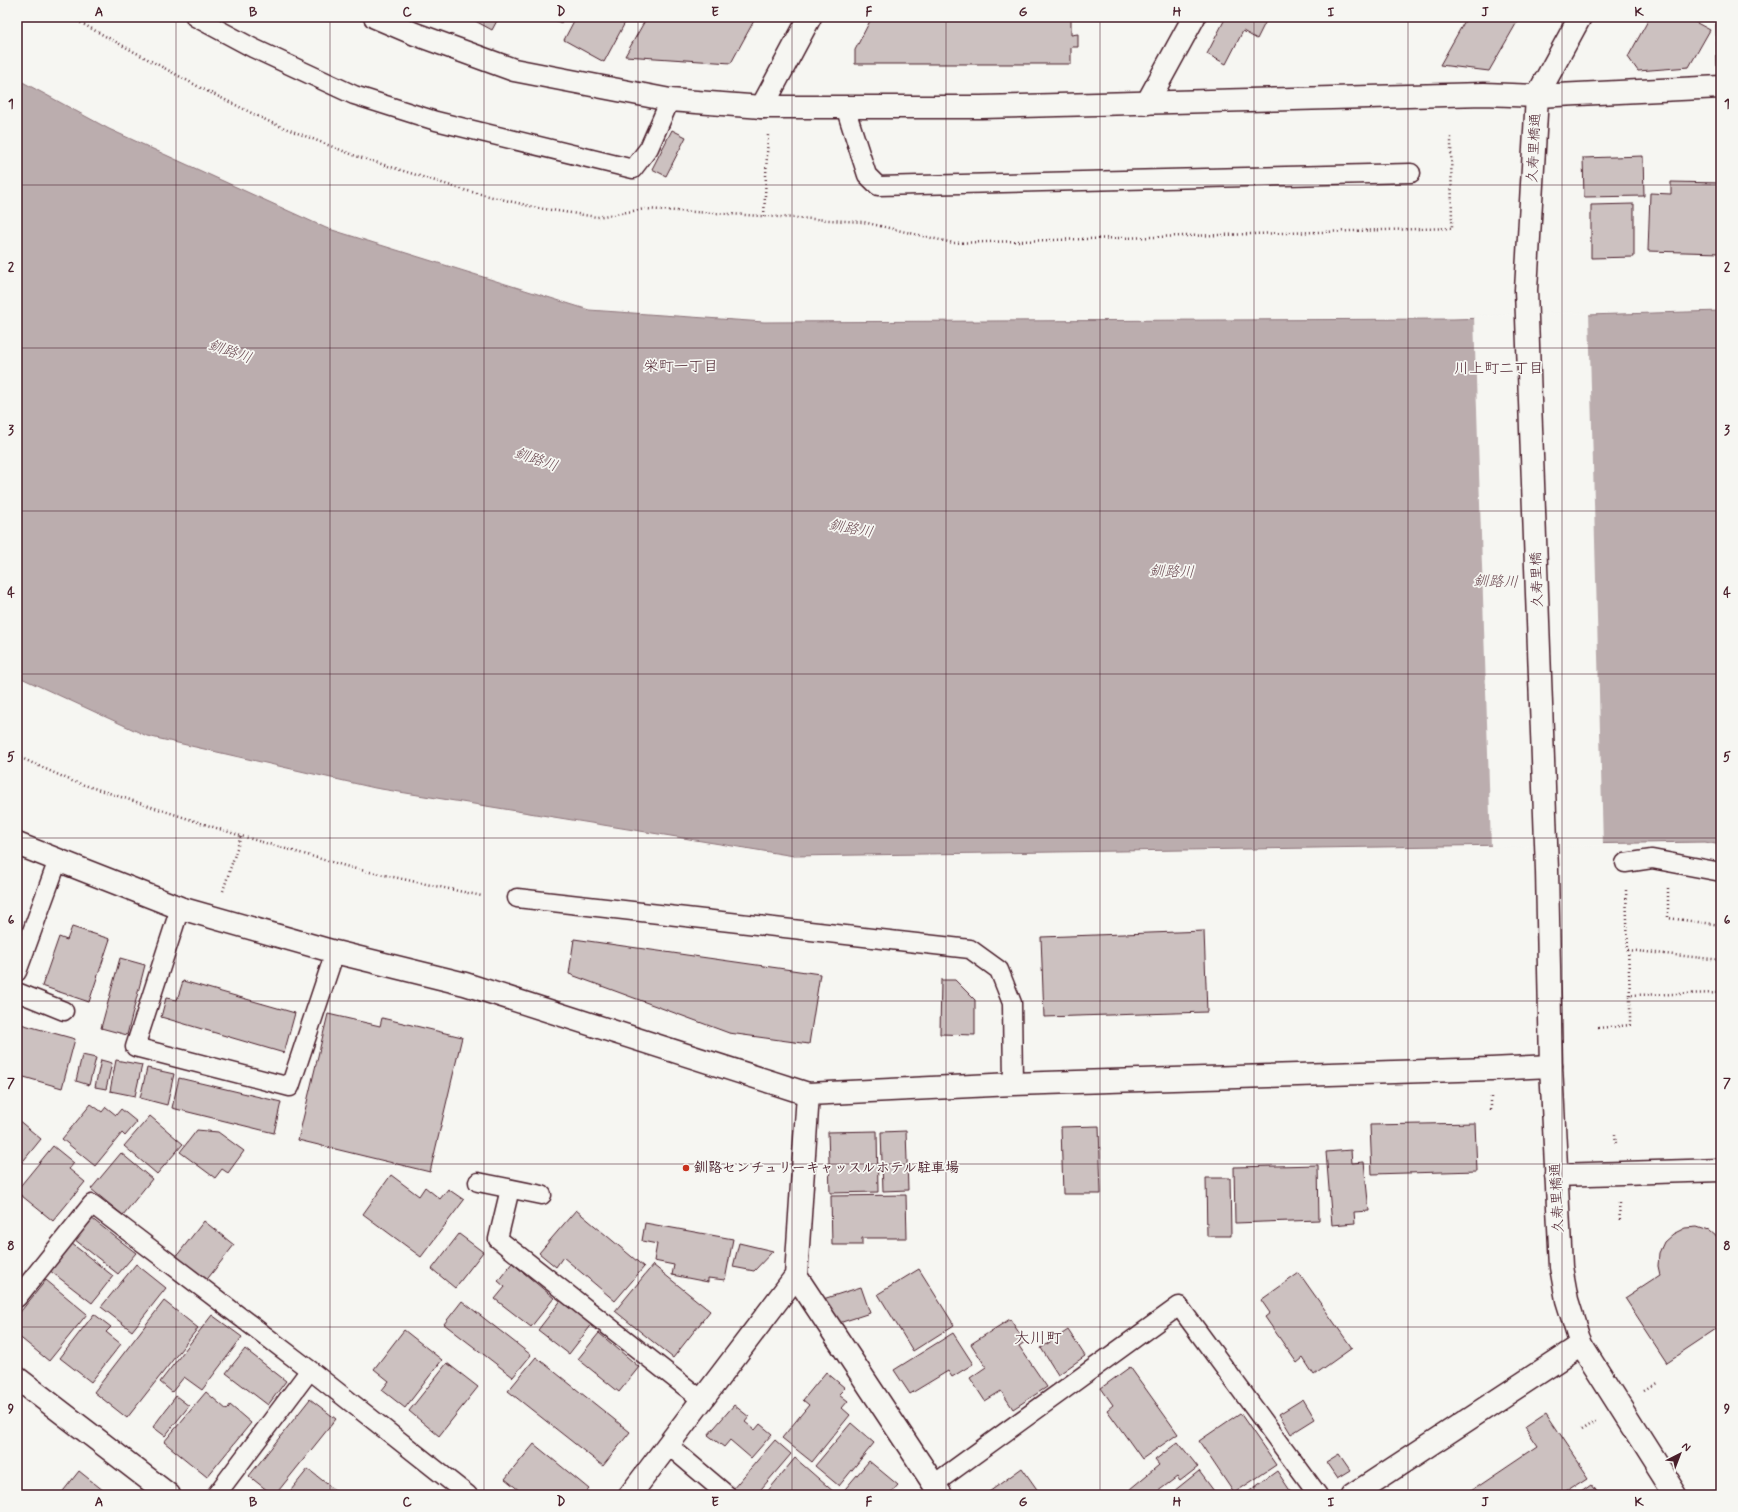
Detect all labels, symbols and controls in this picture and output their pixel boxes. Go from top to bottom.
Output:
text: A [95,4,103,21]
text: B [249,4,258,21]
text: C [402,4,412,21]
text: D [557,4,566,21]
text: E [711,4,719,21]
text: F [866,4,873,21]
text: G [1019,4,1028,21]
text: H [1173,4,1182,21]
text: I [1328,4,1335,21]
text: J [1481,4,1489,21]
text: K [1634,4,1644,21]
text: 1 [8,96,14,113]
text: 1 [1724,96,1730,113]
street label: 久寿里橋通 [1523,113,1545,183]
text: 2 [8,259,15,276]
text: 2 [1724,259,1731,276]
water label: 釧路川 [205,335,255,369]
district label: 栄町一丁目 [643,357,719,377]
district label: 川上町二丁目 [1454,359,1544,379]
text: 3 [8,422,14,439]
text: 3 [1724,422,1730,439]
water label: 釧路川 [511,443,561,477]
water label: 釧路川 [827,515,875,543]
street label: 久寿里橋 [1527,552,1547,608]
water label: 釧路川 [1149,561,1195,583]
water label: 釧路川 [1473,571,1519,593]
text: 4 [7,585,15,602]
text: 4 [1723,585,1731,602]
text: 5 [7,749,15,766]
text: 5 [1723,749,1731,766]
text: 6 [8,912,15,929]
text: 6 [1724,912,1731,929]
text: 7 [7,1075,15,1092]
text: 7 [1723,1075,1731,1092]
place label: 釧路センチュリーキャッスルホテル駐車場 [694,1159,959,1177]
marker: 釧路センチュリーキャッスルホテル駐車場 [681,1163,691,1173]
street label: 久寿里橋通 [1546,1163,1568,1233]
text: 8 [7,1238,15,1255]
text: 8 [1723,1238,1731,1255]
district label: 大川町 [1014,1328,1062,1349]
text: 9 [8,1401,15,1418]
text: 9 [1724,1401,1731,1418]
north arrow [1660,1434,1700,1474]
text: N [1679,1440,1693,1455]
text: A [95,1494,103,1511]
text: B [249,1494,258,1511]
text: C [402,1494,412,1511]
text: D [557,1494,566,1511]
text: E [711,1494,719,1511]
text: F [866,1494,873,1511]
text: G [1019,1494,1028,1511]
text: H [1173,1494,1182,1511]
text: I [1328,1494,1335,1511]
text: J [1481,1494,1489,1511]
text: K [1634,1494,1644,1511]

